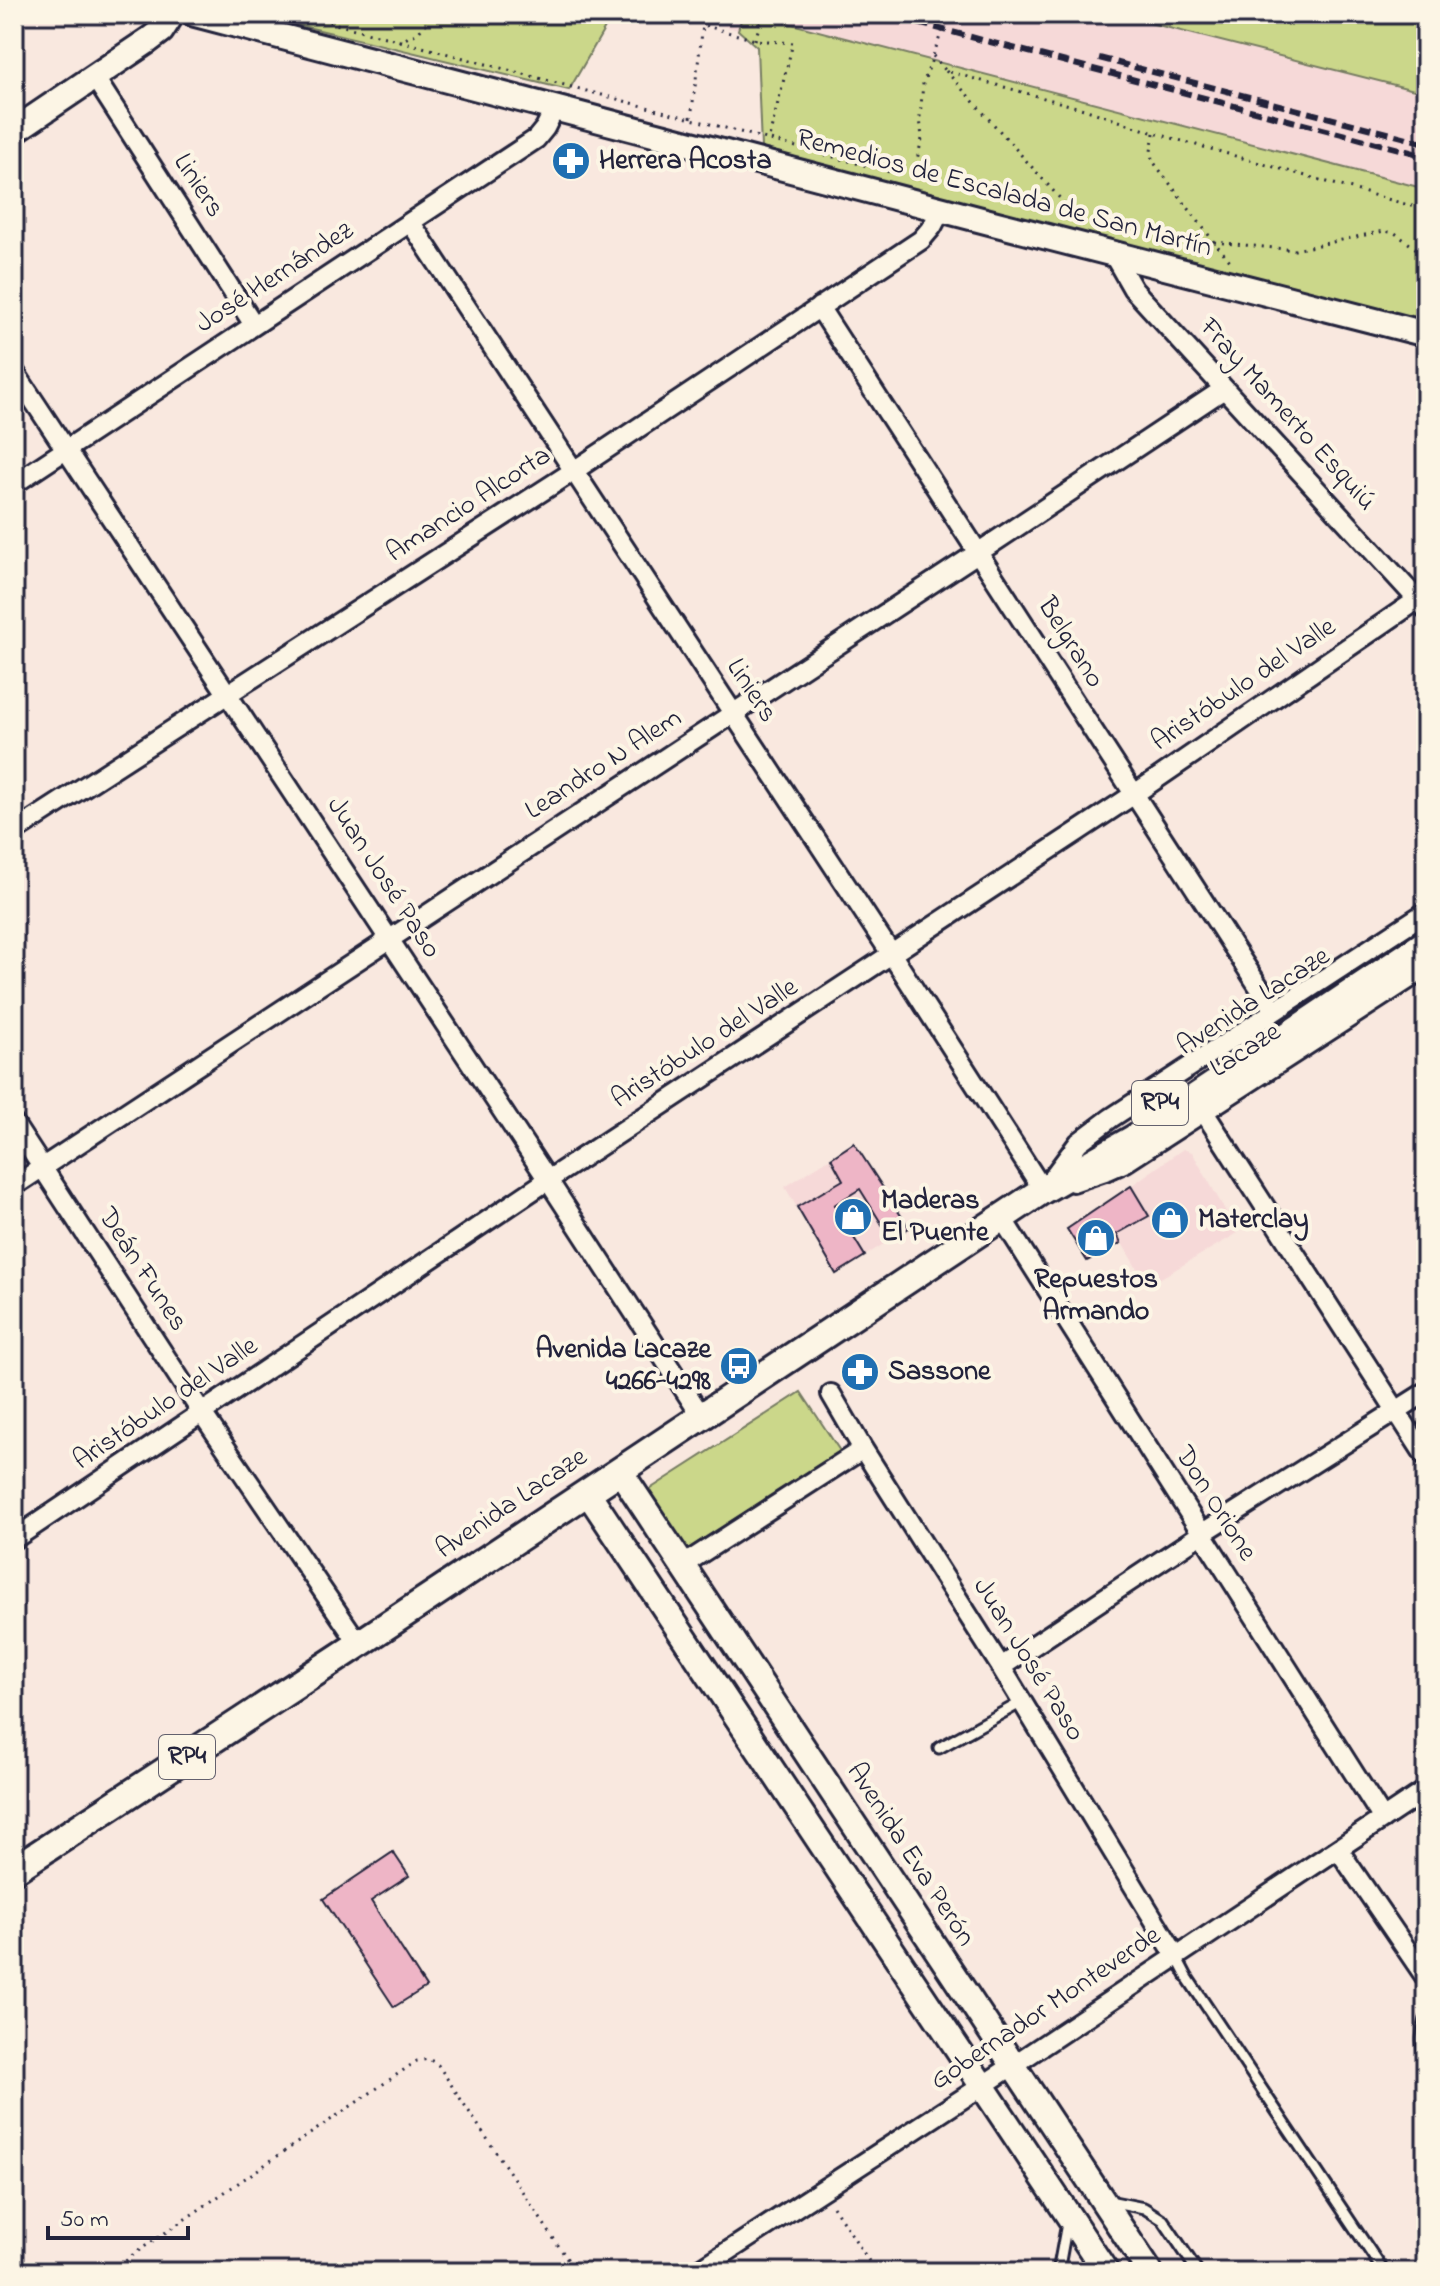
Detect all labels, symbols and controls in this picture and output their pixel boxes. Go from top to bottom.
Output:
street label: Remedios de Escalada de San Martín [792,119,1216,269]
pharmacy icon: Herrera Acosta [550,140,592,182]
place label: Herrera Acosta [599,141,772,182]
street label: Liniers [162,146,234,226]
street label: José Hernández [188,211,362,345]
street label: Fray Mamerto Esquiú [1188,308,1385,521]
street label: Amancio Alcorta [379,436,559,574]
street label: Belgrano [1025,589,1114,697]
street label: Aristóbulo del Valle [1143,607,1345,762]
street label: Liniers [715,651,787,731]
street label: Leandro N Alem [517,699,691,831]
street label: Juan José Paso [315,789,451,967]
street label: Avenida Lacaze [1171,940,1337,1064]
street label: Aristóbulo del Valle [603,968,807,1120]
street label: Lacaze [1204,1016,1288,1086]
road number: RP4 [1132,1081,1188,1125]
place label: Maderas El Puente [881,1181,990,1254]
shop icon: Maderas El Puente [832,1196,874,1238]
street label: Deán Funes [86,1199,198,1340]
shop icon: Materclay [1149,1199,1191,1241]
place label: Materclay [1198,1200,1309,1241]
shop icon: Repuestos Armando [1075,1217,1117,1259]
place label: Repuestos Armando [1034,1260,1158,1333]
street label: Aristóbulo del Valle [65,1326,267,1481]
place label: Avenida Lacaze 4266-4298 [536,1330,712,1403]
bus stop icon: Avenida Lacaze 4266-4298 [718,1345,760,1387]
pharmacy icon: Sassone [839,1351,881,1393]
place label: Sassone [888,1352,992,1393]
street label: Avenida Lacaze [428,1438,597,1570]
street label: Don Orione [1163,1438,1267,1570]
street label: Juan José Paso [961,1570,1095,1750]
road number: RP4 [159,1735,215,1779]
street label: Avenida Eva Perón [835,1755,985,1955]
street label: Gobernador Monteverde [922,1916,1170,2102]
scale bar [48,2190,188,2240]
text: 50 m [60,2203,109,2238]

